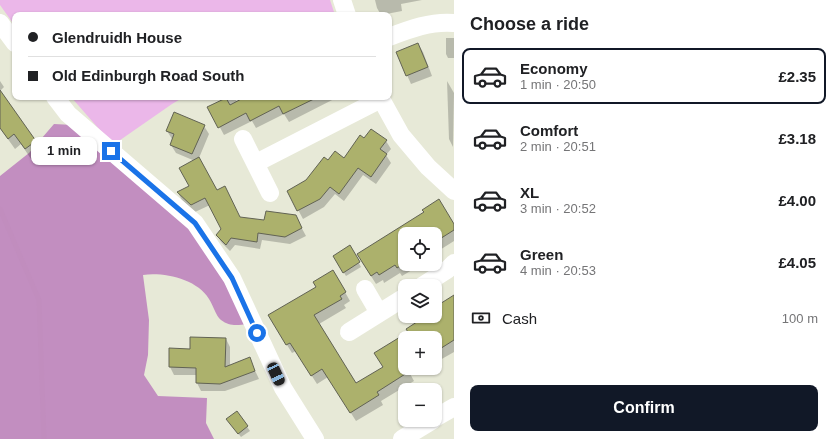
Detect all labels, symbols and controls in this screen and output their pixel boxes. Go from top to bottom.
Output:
text: Choose a ride [470,14,589,34]
text: Glendruidh House [52,29,182,46]
icon: car [472,58,508,94]
text: Economy [520,60,588,77]
text: Old Edinburgh Road South [52,67,244,84]
text: £2.35 [778,68,816,85]
text: 1 min · 20:50 [520,77,596,92]
icon: car [472,120,508,156]
text: Comfort [520,122,578,139]
text: £3.18 [778,130,816,147]
callout: 1 min [31,137,97,165]
text: 2 min · 20:51 [520,139,596,154]
route end [102,142,120,160]
text: 1 min [47,143,81,158]
icon: car [472,182,508,218]
text: XL [520,184,539,201]
text: £4.00 [778,192,816,209]
text: 3 min · 20:52 [520,201,596,216]
map controls [398,227,442,427]
button: locate [398,227,442,271]
icon: car [472,244,508,280]
text: Green [520,246,563,263]
text: £4.05 [778,254,816,271]
text: 4 min · 20:53 [520,263,596,278]
button: layers [398,279,442,323]
icon: cash [470,307,492,329]
text: Cash [502,310,537,327]
text: 100 m [782,311,818,326]
route start [248,324,266,342]
button: + [398,331,442,375]
car [265,361,287,387]
button: − [398,383,442,427]
button: Confirm [470,385,818,431]

